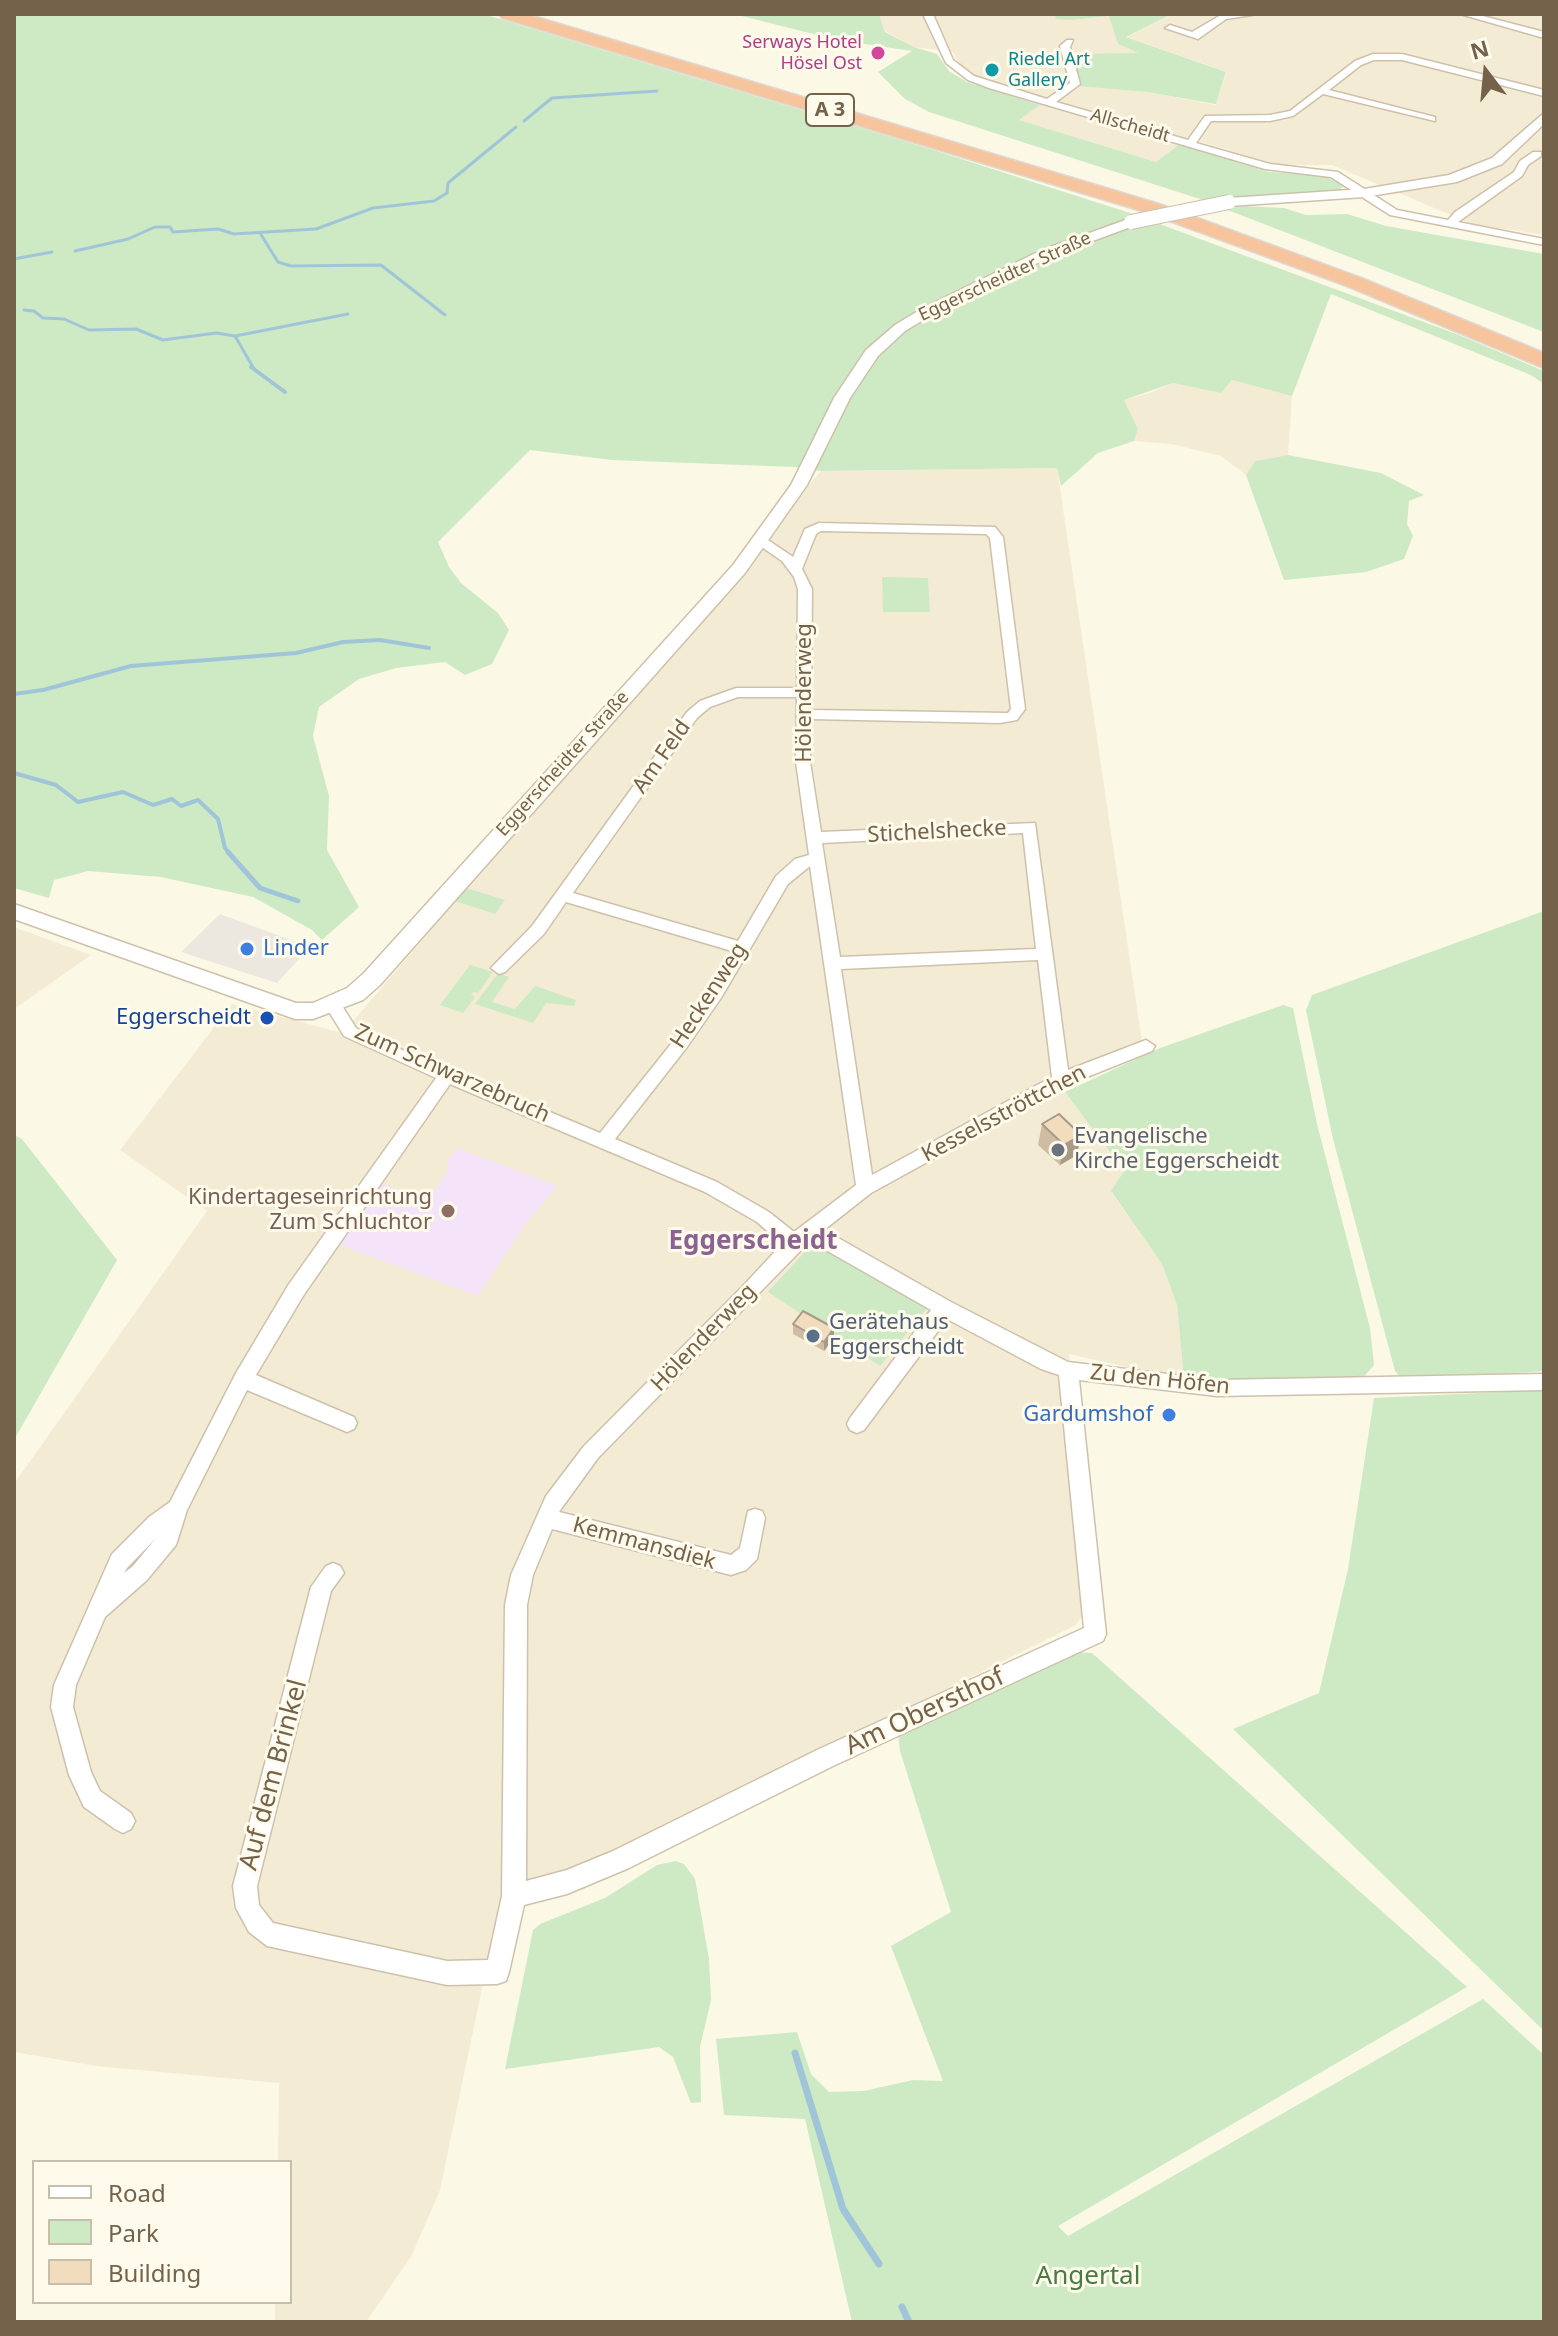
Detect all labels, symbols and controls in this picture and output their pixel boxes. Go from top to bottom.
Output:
place label: Serways Hotel Hösel Ost [742,32,862,74]
north arrow [1446,32,1526,112]
text: N [1467,32,1492,66]
marker: Serways Hotel Hösel Ost [869,44,887,62]
place label: Riedel Art Gallery [1008,49,1090,92]
marker: Riedel Art Gallery [983,61,1001,79]
road number: A 3 [806,94,854,126]
street label: Allscheidt [1088,104,1172,148]
street label: Eggerscheidter Straße [915,228,1095,326]
street label: Hölenderweg [792,623,818,763]
street label: Eggerscheidter Straße [492,687,634,841]
street label: Am Feld [627,715,697,799]
street label: Stichelshecke [867,815,1007,849]
place label: Linder [263,936,329,962]
street label: Heckenweg [665,938,753,1054]
marker: Linder [238,940,256,958]
place label: Eggerscheidt [116,1005,251,1031]
marker: Eggerscheidt [258,1009,276,1027]
street label: Zum Schwarzebruch [350,1019,554,1129]
street label: Kesselsströttchen [917,1060,1091,1168]
place label: Evangelische Kirche Eggerscheidt [1074,1124,1279,1176]
marker: Evangelische Kirche Eggerscheidt [1049,1141,1067,1159]
place label: Kindertageseinrichtung Zum Schluchtor [188,1185,432,1236]
marker: Kindertageseinrichtung Zum Schluchtor [439,1202,457,1220]
district label: Eggerscheidt [669,1226,837,1258]
street label: Hölenderweg [646,1279,762,1397]
place label: Gerätehaus Eggerscheidt [829,1310,964,1362]
marker: Gerätehaus Eggerscheidt [804,1327,822,1345]
street label: Zu den Höfen [1089,1360,1231,1400]
place label: Gardumshof [1023,1402,1153,1428]
marker: Gardumshof [1160,1406,1178,1424]
street label: Kemmansdiek [570,1512,718,1576]
street label: Am Obersthof [840,1662,1010,1762]
street label: Auf dem Brinkel [234,1676,314,1874]
legend [32,2160,292,2304]
text: Road [108,2176,166,2209]
text: Park [108,2216,159,2249]
text: Building [108,2256,201,2289]
park label: Angertal [1036,2261,1140,2293]

